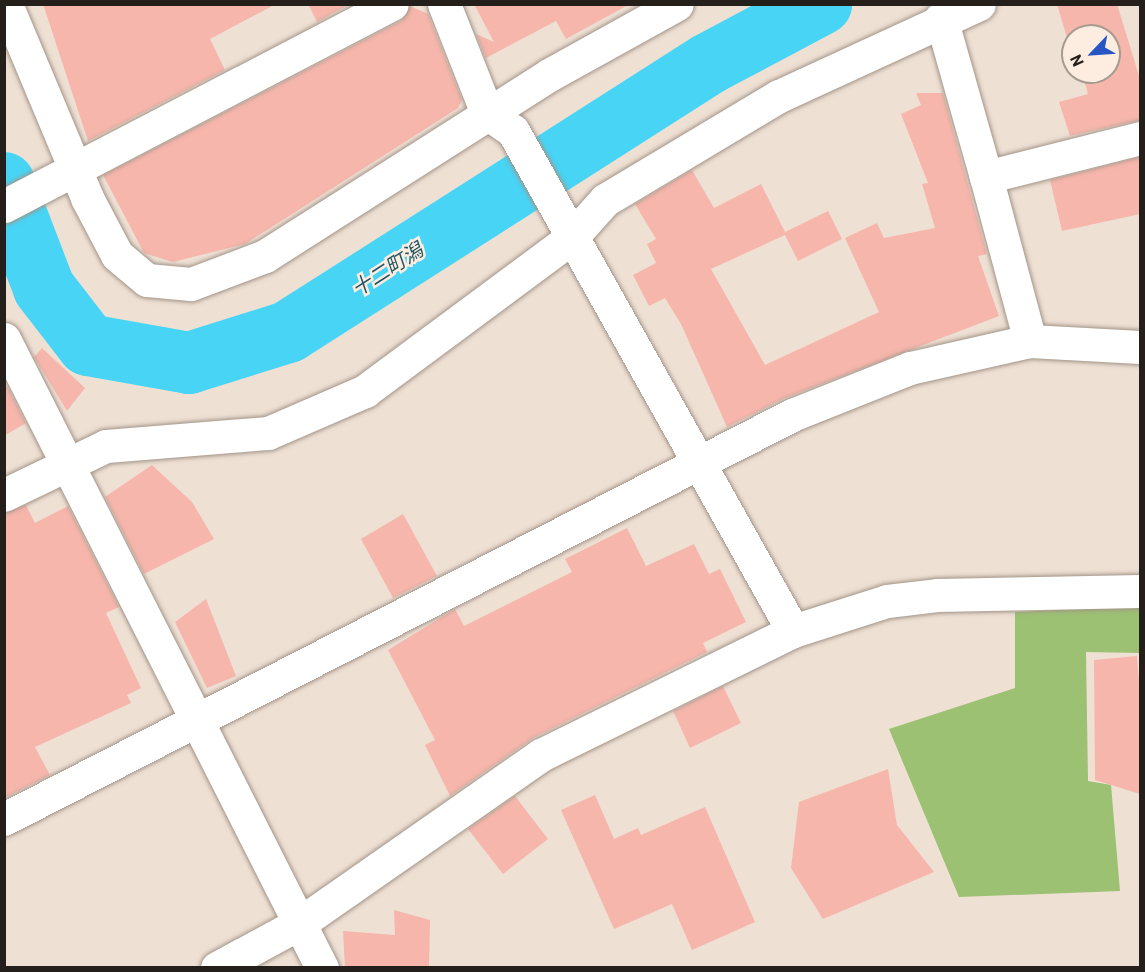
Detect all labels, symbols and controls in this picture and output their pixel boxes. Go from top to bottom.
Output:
north arrow [1061,24,1121,84]
text: N [1065,52,1087,70]
water label: 十二町潟 [347,237,427,301]

